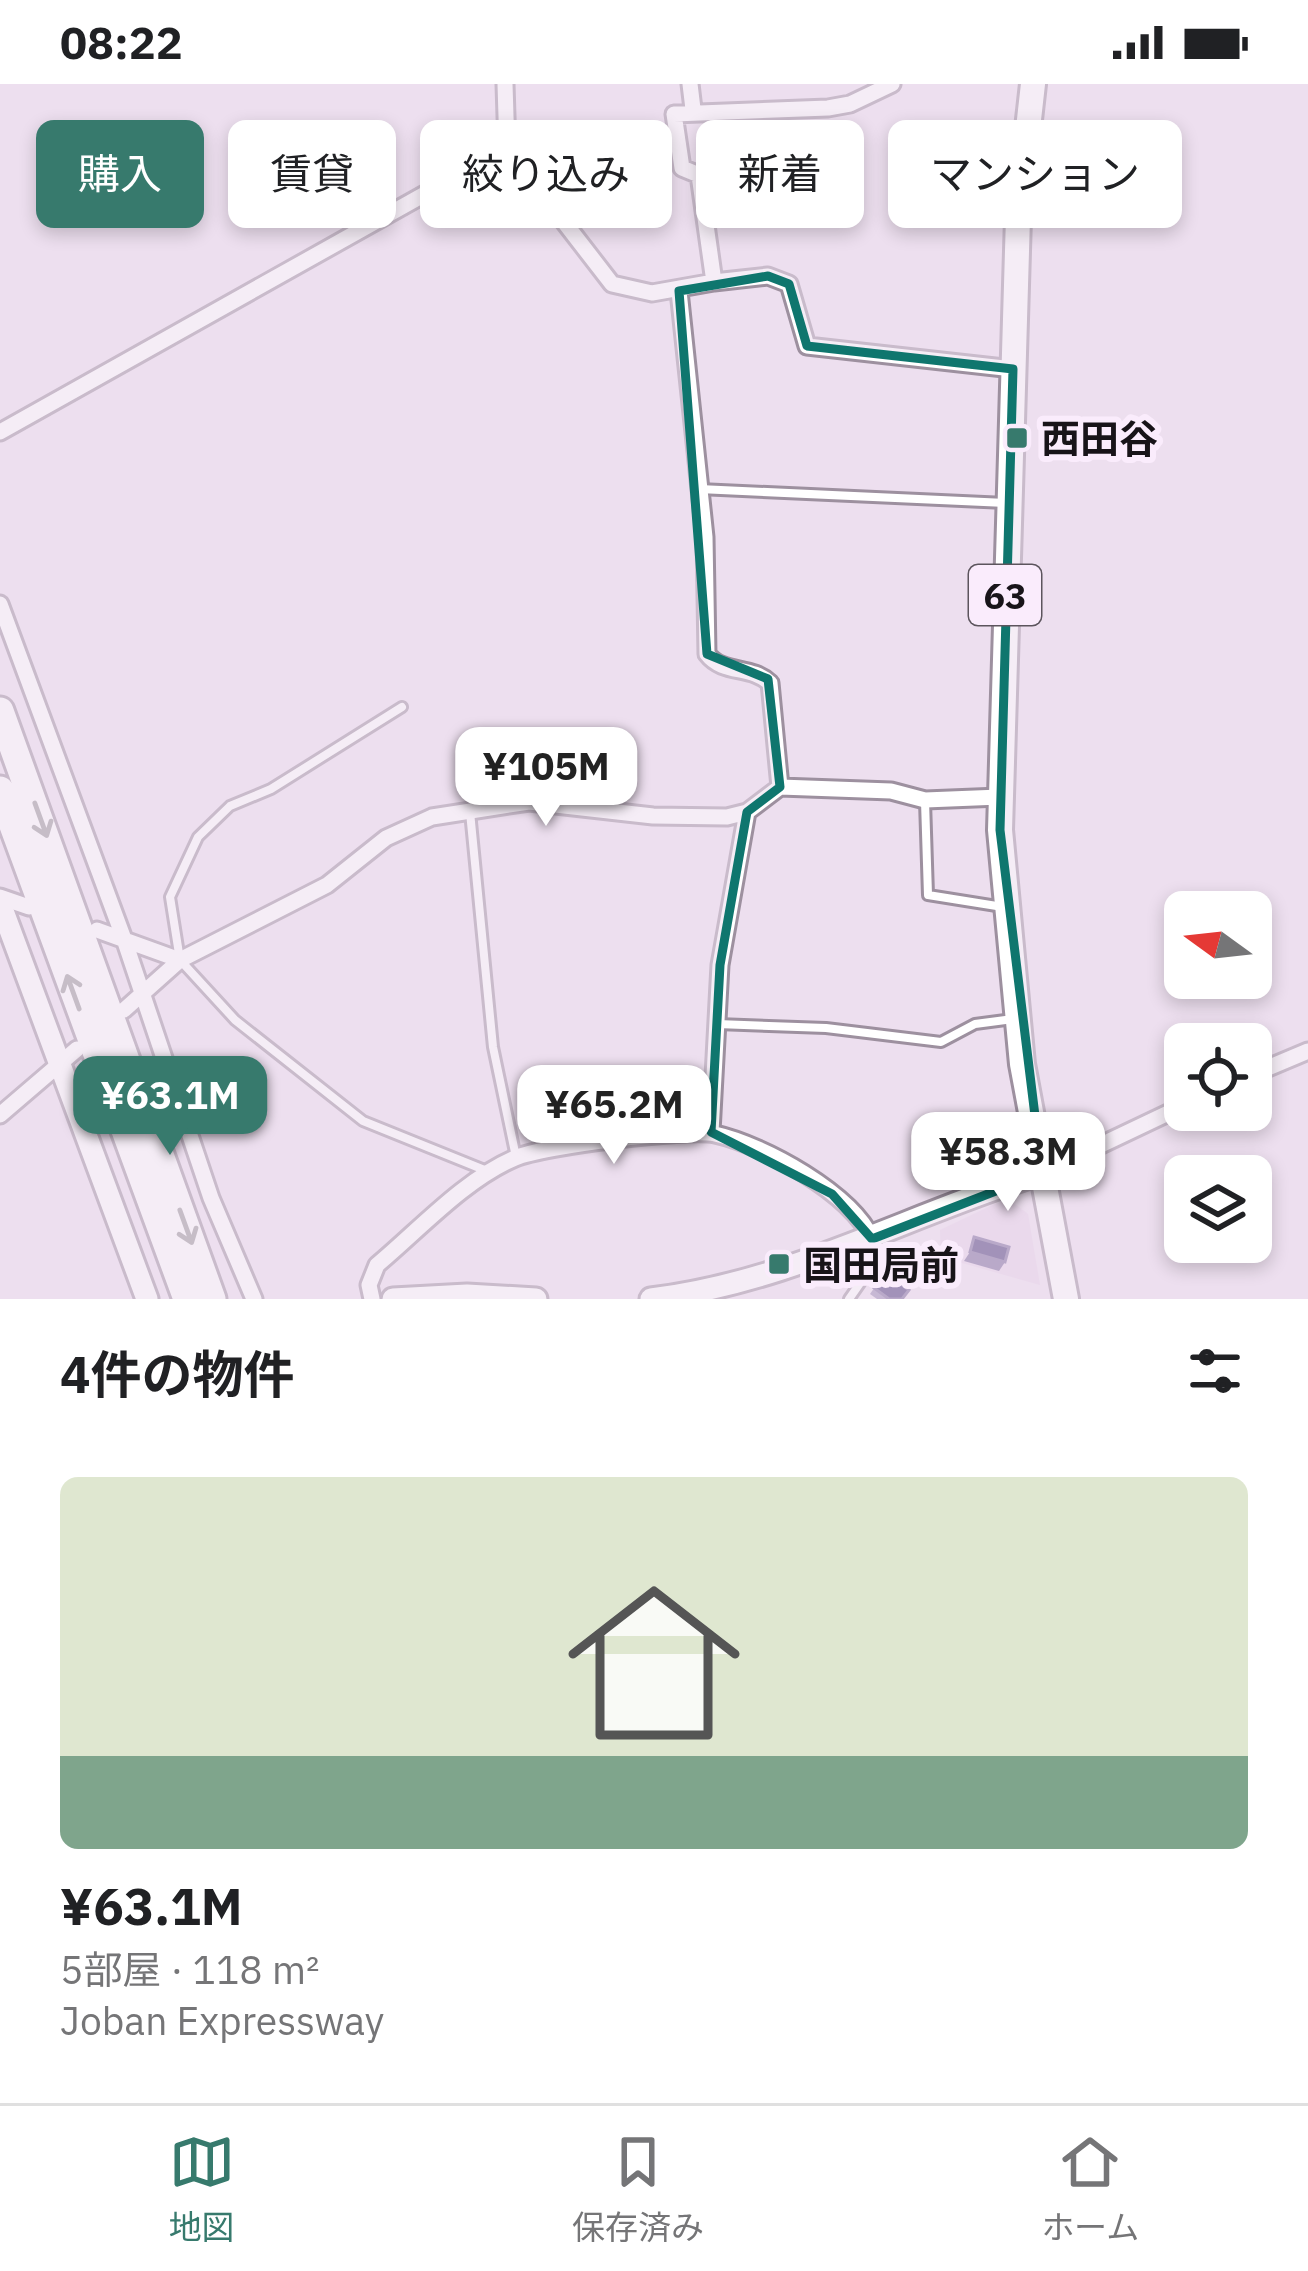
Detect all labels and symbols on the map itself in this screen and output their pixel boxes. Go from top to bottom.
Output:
place label: 西田谷 [1041,413,1158,464]
marker: 西田谷 [1004,425,1030,451]
road number: 63 [969,565,1041,625]
pin: ¥105M [462,727,630,829]
one-way arrow [31,801,53,838]
north arrow [1164,891,1272,999]
one-way arrow [61,975,82,1012]
pin: ¥63.1M [72,1056,268,1158]
pin: ¥65.2M [516,1065,712,1167]
pin: ¥58.3M [910,1112,1106,1214]
one-way arrow [177,1208,198,1245]
place label: 国田局前 [803,1239,959,1290]
marker: 国田局前 [766,1251,792,1277]

